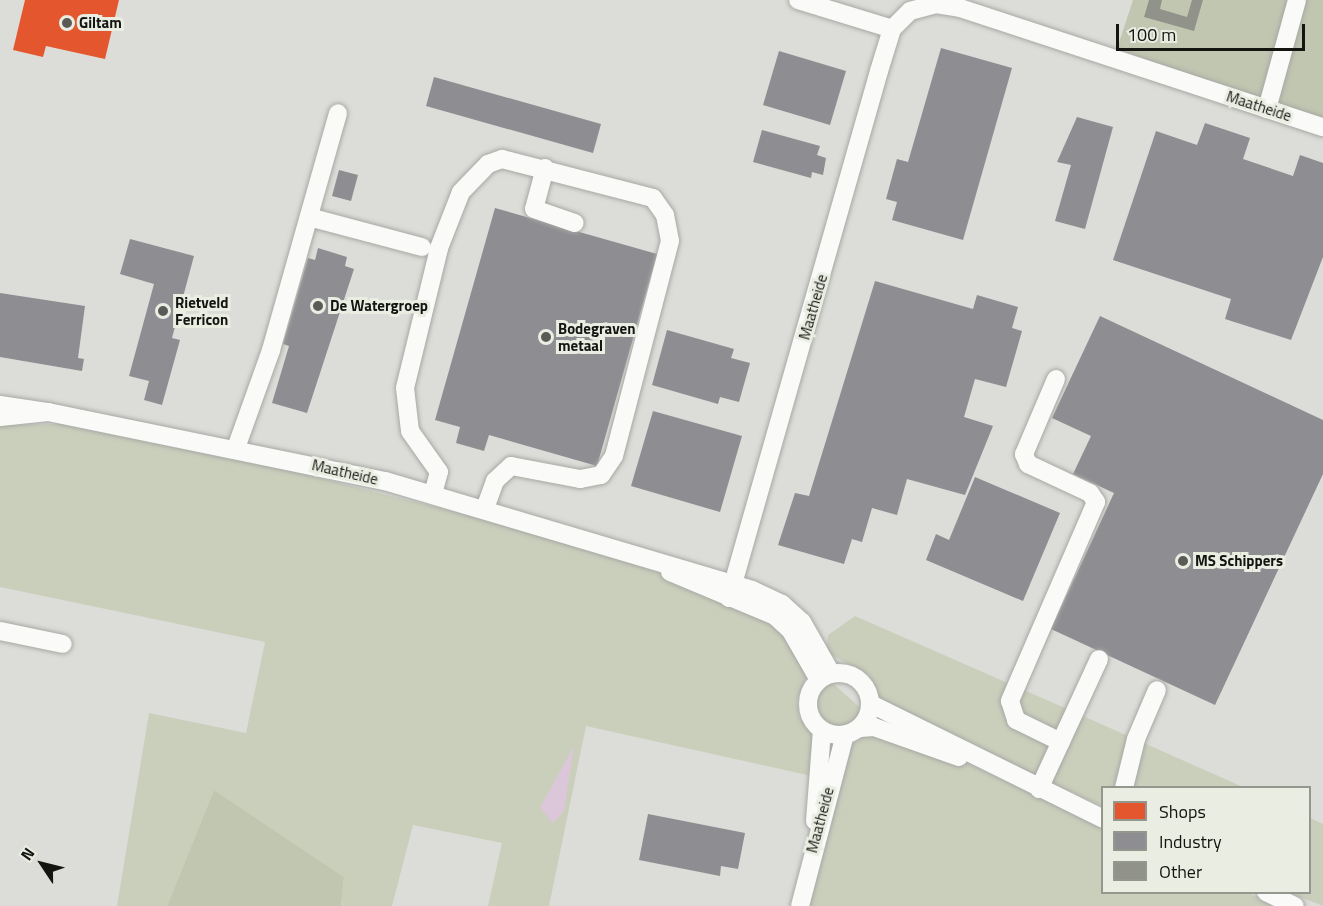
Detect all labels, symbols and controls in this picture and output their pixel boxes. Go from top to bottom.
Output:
scale bar [1119,12,1308,50]
place label: Giltam [79,14,122,32]
marker: Giltam [60,16,74,30]
text: 100 m [1127,21,1176,48]
street label: Maatheide [1224,87,1294,125]
street label: Maatheide [795,272,831,342]
place label: Rietveld Ferricon [175,293,229,328]
place label: De Watergroep [330,297,428,315]
marker: De Watergroep [311,299,325,313]
marker: Rietveld Ferricon [156,304,170,318]
place label: Bodegraven metaal [558,319,635,354]
marker: Bodegraven metaal [539,330,553,344]
street label: Maatheide [310,456,380,488]
place label: MS Schippers [1195,552,1283,570]
marker: MS Schippers [1176,554,1190,568]
street label: Maatheide [803,785,837,855]
legend [1101,786,1311,894]
text: Shops [1159,798,1206,825]
text: Industry [1159,828,1222,855]
north arrow [12,834,72,894]
text: N [14,842,40,865]
text: Other [1159,858,1202,885]

